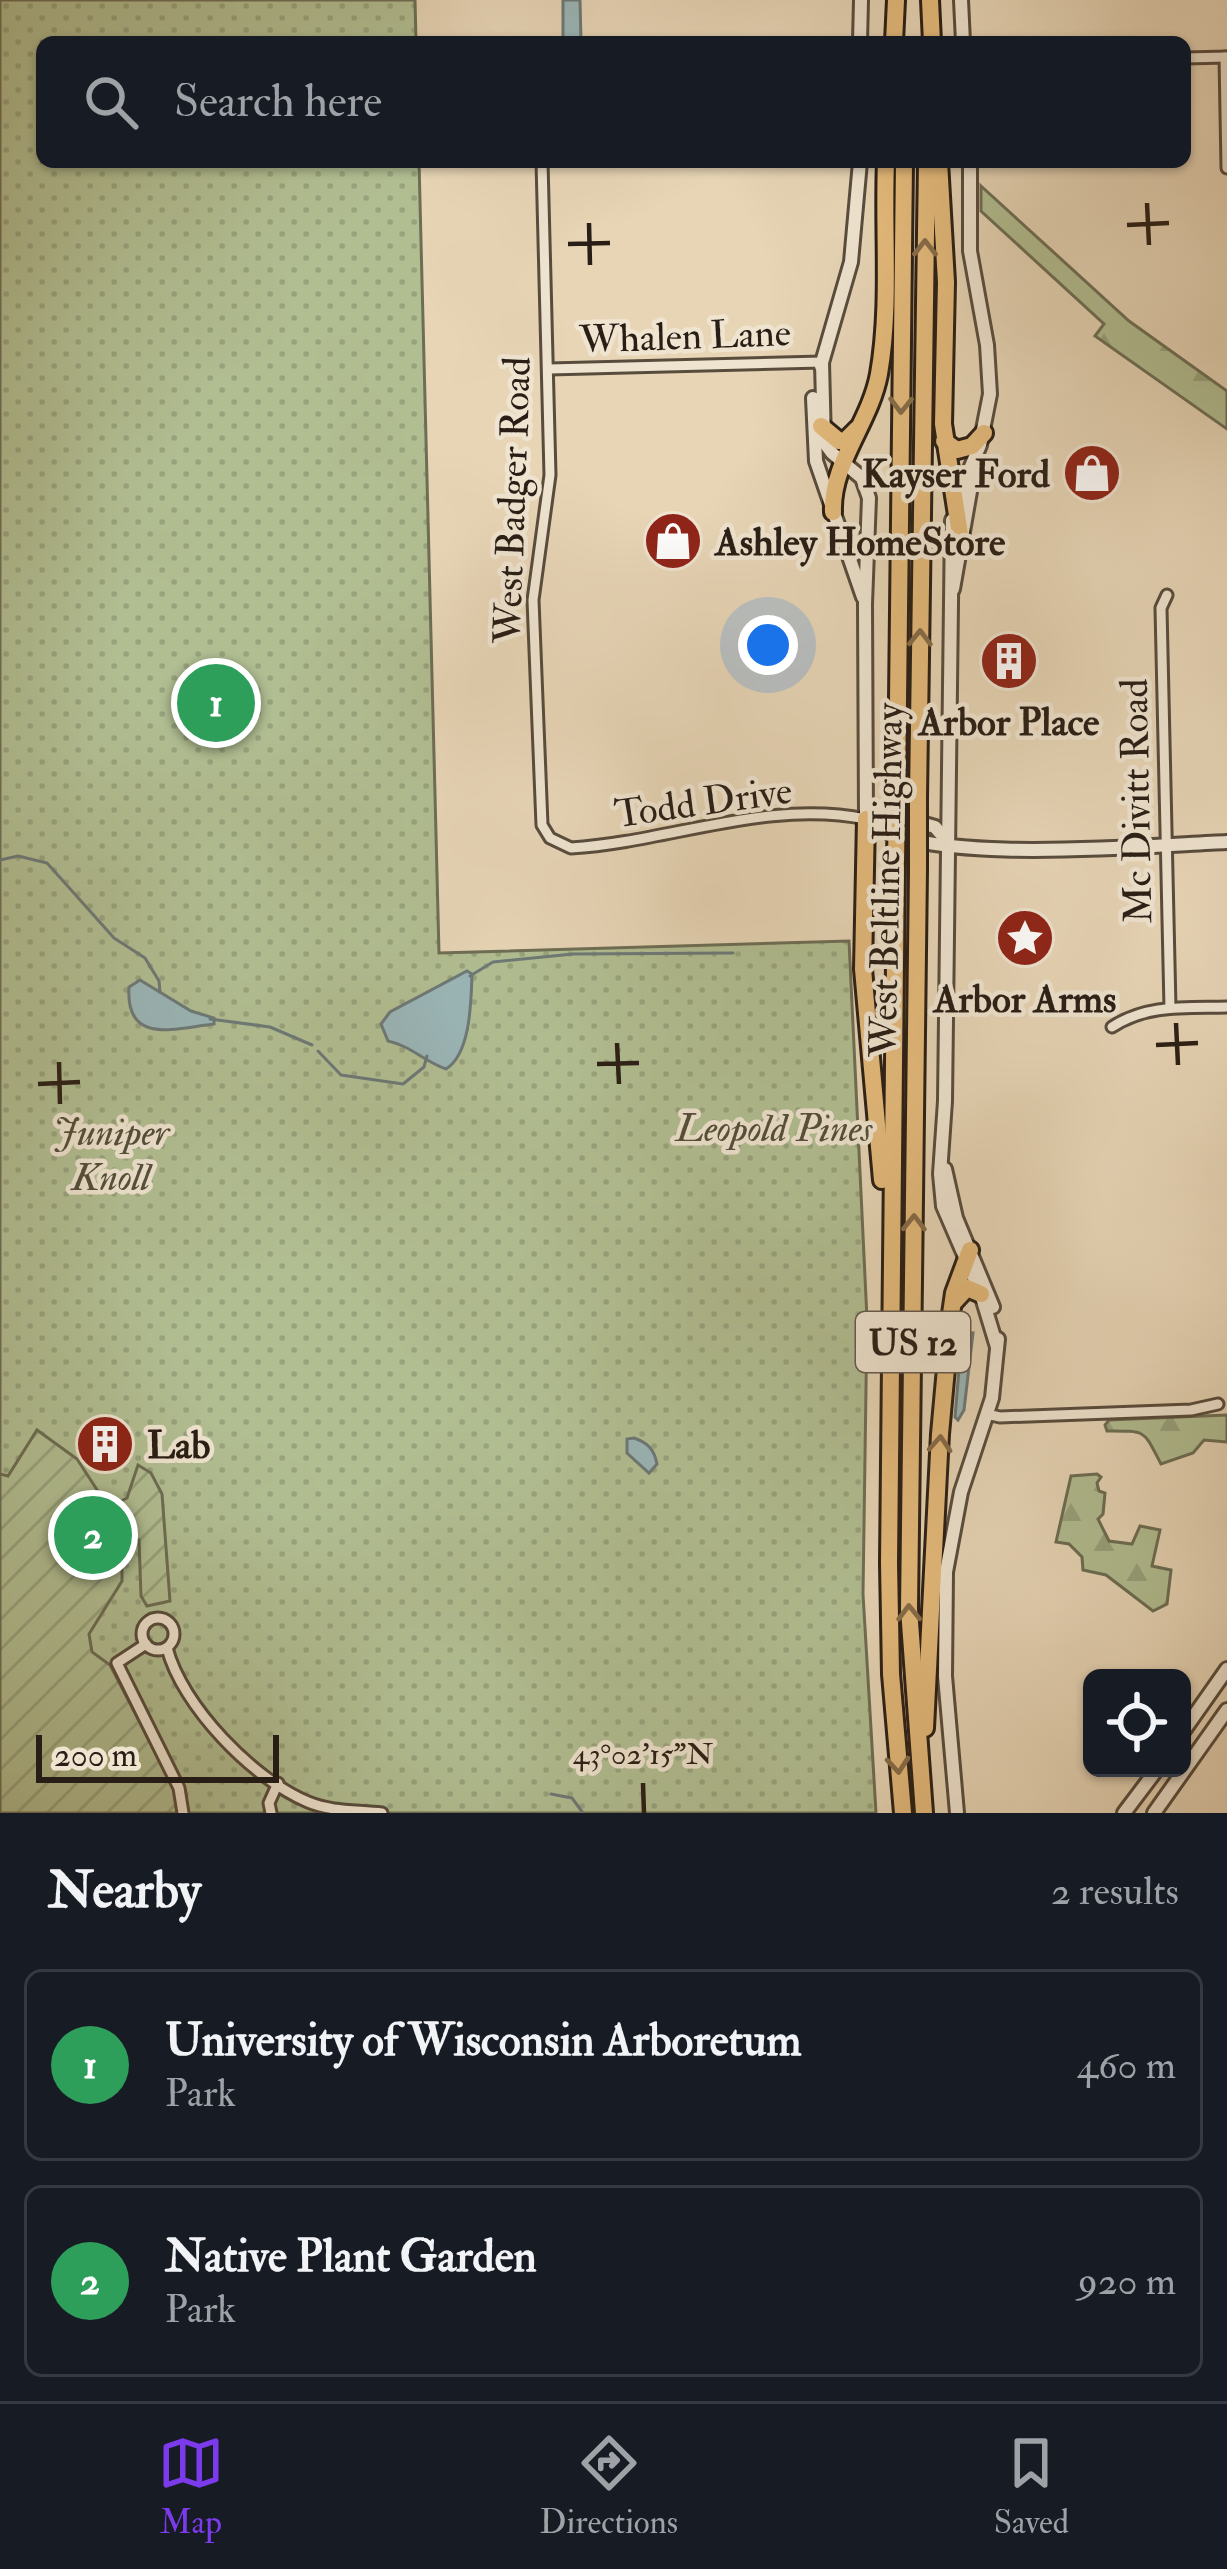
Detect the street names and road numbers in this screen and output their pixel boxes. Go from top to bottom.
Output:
street label: Whalen Lane [577,308,792,365]
street label: West Badger Road [483,356,542,645]
street label: Mc Divitt Road [1110,678,1163,924]
street label: West Beltline Highway [859,702,914,1059]
street label: Todd Drive [611,766,795,839]
road number: US 12 [856,1312,970,1372]

